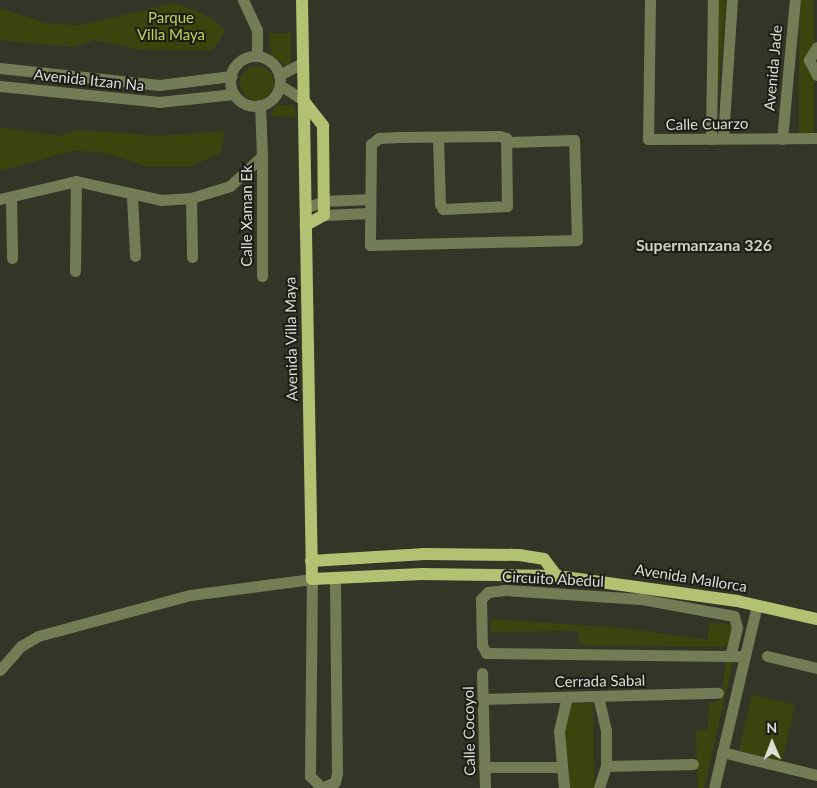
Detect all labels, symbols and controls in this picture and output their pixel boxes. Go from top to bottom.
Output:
park label: Parque Villa Maya [137,8,205,43]
street label: Avenida Jade [760,24,786,112]
street label: Avenida Itzan Na [33,65,145,95]
street label: Calle Cuarzo [666,114,748,134]
street label: Calle Xaman Ek [238,165,256,267]
district label: Supermanzana 326 [636,235,772,255]
street label: Avenida Villa Maya [281,276,301,402]
street label: Avenida Mallorca [634,560,748,596]
street label: Circuito Abedul [501,567,605,591]
street label: Cerrada Sabal [555,671,645,691]
street label: Calle Cocoyol [459,686,479,776]
north arrow [747,718,797,768]
text: N [766,719,777,736]

